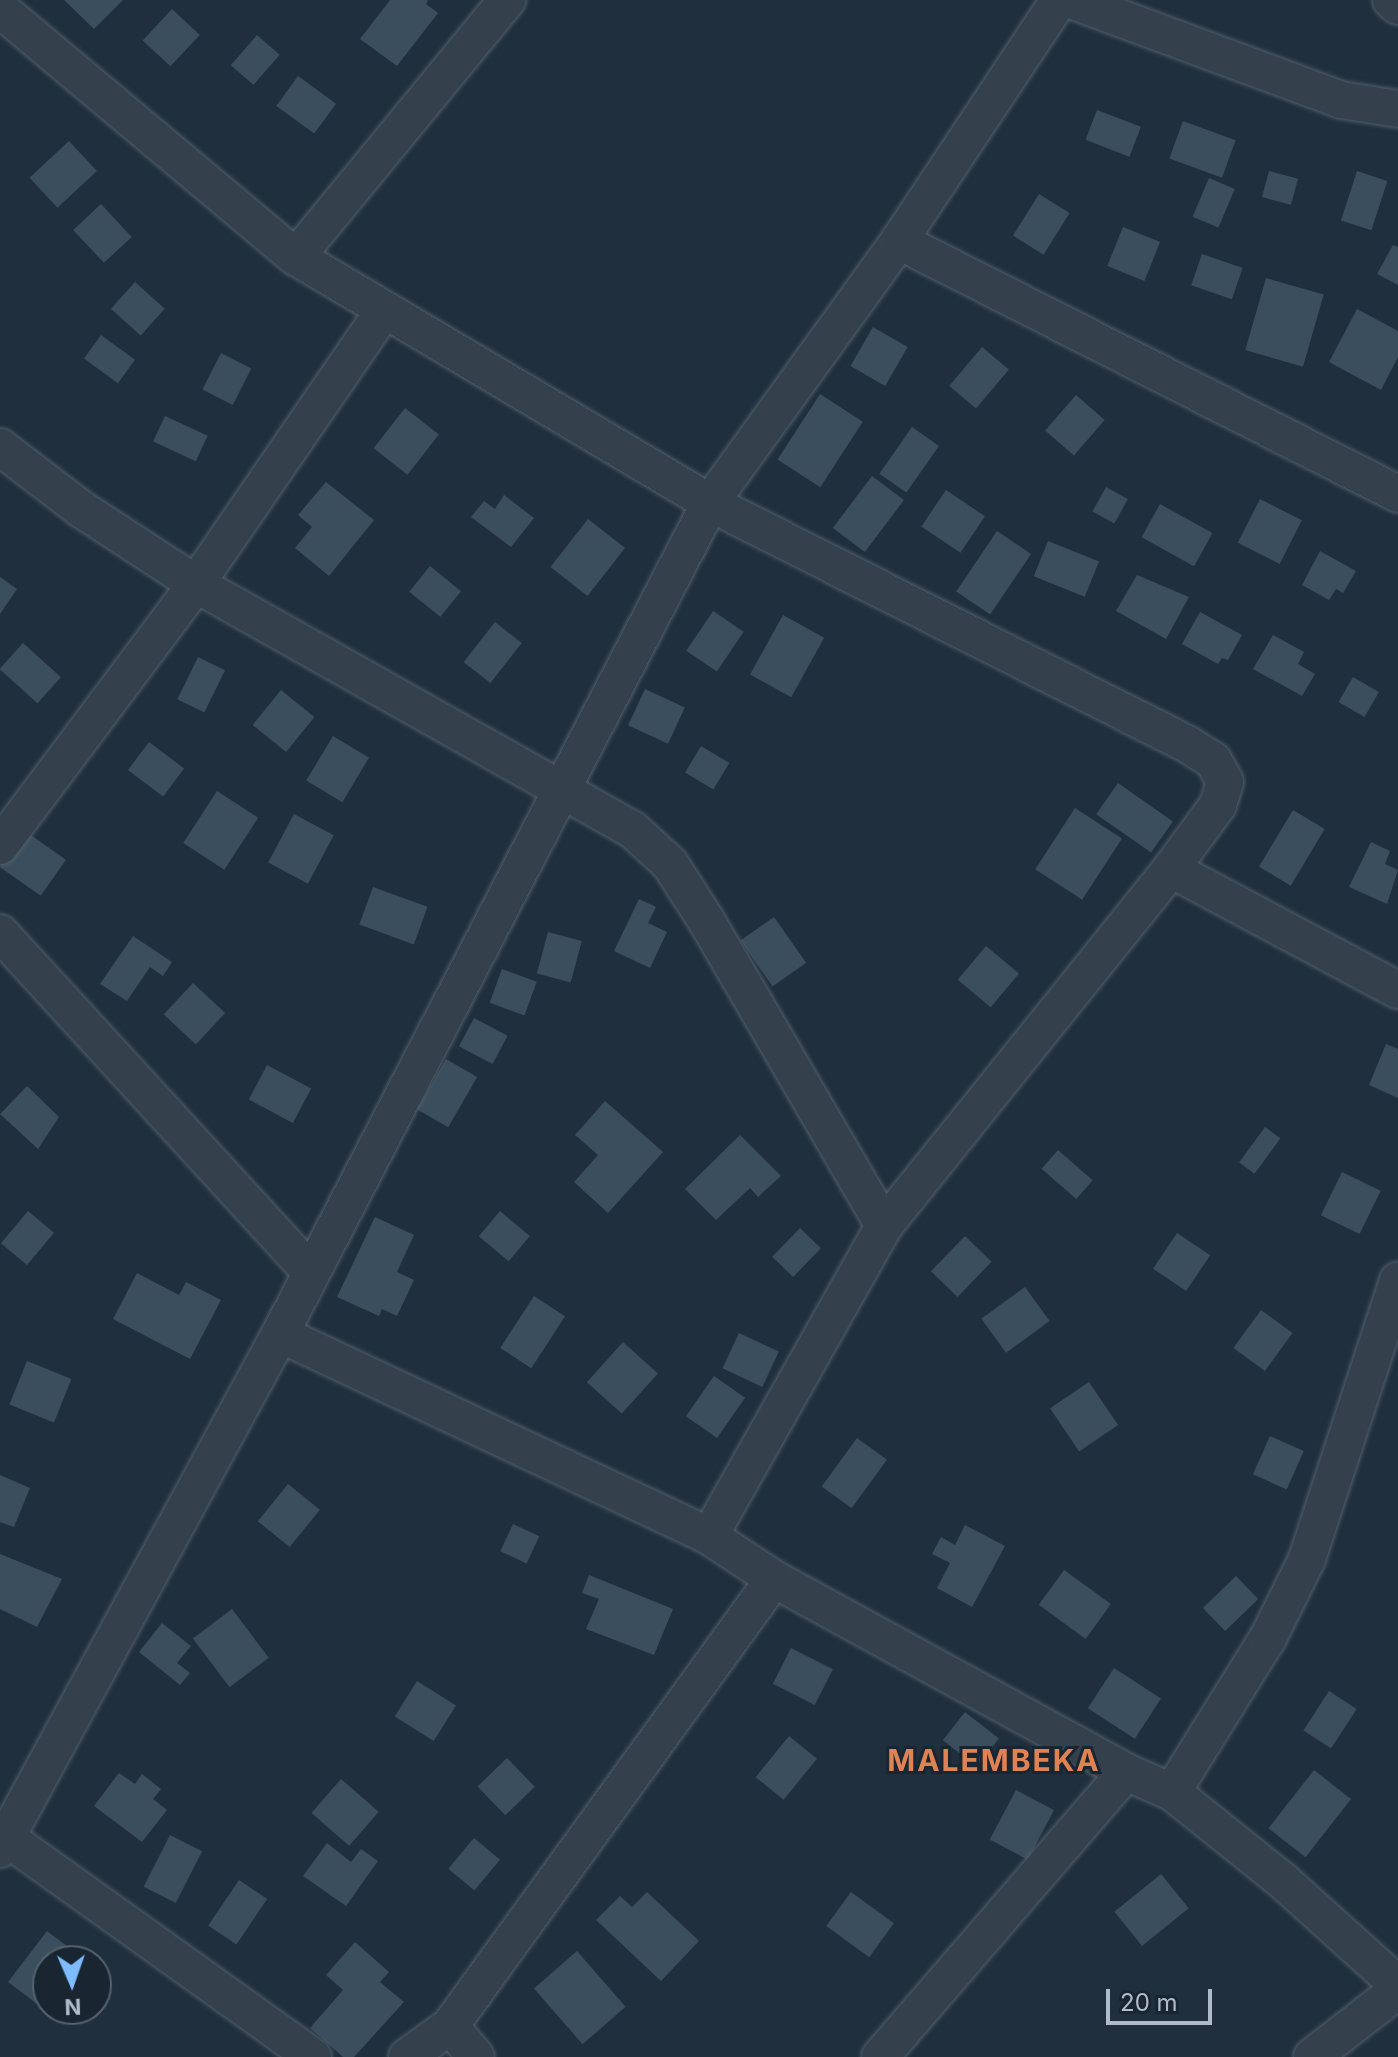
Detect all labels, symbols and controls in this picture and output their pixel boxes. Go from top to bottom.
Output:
district label: MALEMBEKA [887,1742,1101,1778]
north arrow [32,1945,112,2025]
scale bar [1110,1973,1216,2023]
text: 20 m [1120,1988,1178,2017]
text: N [64,1994,82,2020]

